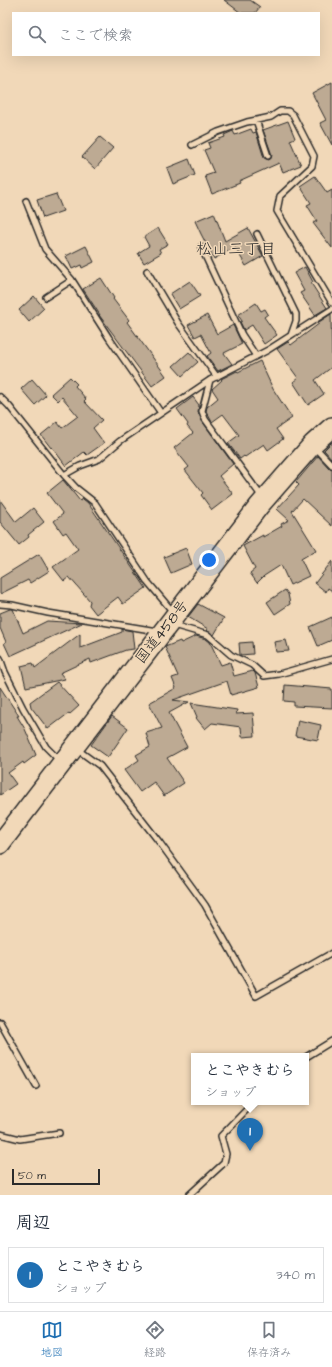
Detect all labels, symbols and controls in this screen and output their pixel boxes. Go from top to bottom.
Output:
search box [12,12,320,56]
icon: search [26,23,48,45]
text: ここで検索 [58,25,133,46]
district label: 松山三丁目 [196,238,276,260]
your location [199,550,219,570]
street label: 国道458号 [130,596,194,668]
popup [191,1053,309,1105]
text: とこやきむら [205,1060,295,1081]
text: ショップ [205,1083,256,1101]
pin: 1 [237,1118,263,1151]
scale bar [12,1167,100,1186]
text: 50 m [18,1168,46,1183]
text: 周辺 [16,1211,50,1235]
text: とこやきむら [55,1256,145,1277]
text: 1 [29,1266,31,1284]
text: 340 m [276,1266,315,1284]
text: ショップ [55,1279,106,1297]
tab: 地図 [41,1319,63,1360]
tab: 経路 [144,1319,166,1360]
tab: 保存済み [247,1319,291,1360]

